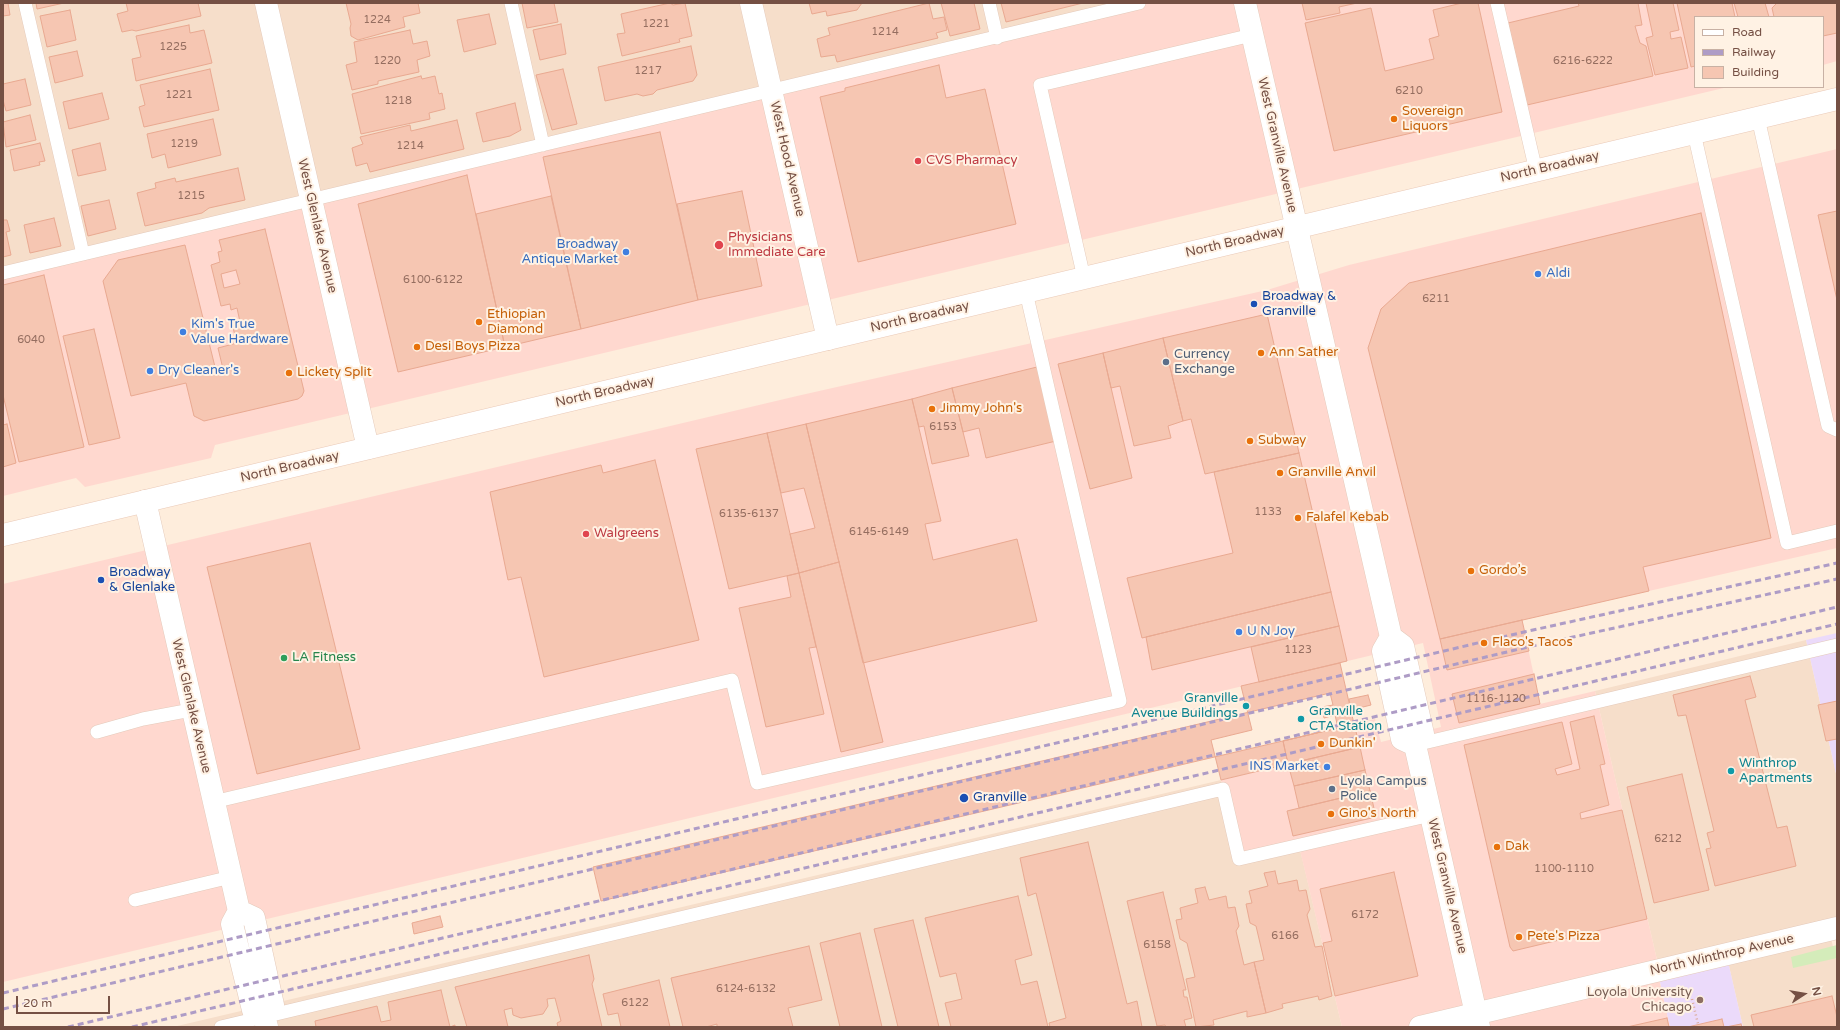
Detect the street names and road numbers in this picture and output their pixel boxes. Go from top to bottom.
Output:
street label: West Granville Avenue [1254,76,1300,214]
street label: West Hood Avenue [766,100,808,218]
street label: North Broadway [1499,148,1601,186]
street label: West Glenlake Avenue [294,157,340,295]
street label: North Broadway [1184,223,1286,261]
street label: North Broadway [869,298,971,336]
street label: North Broadway [554,373,656,411]
street label: North Broadway [239,448,341,486]
street label: West Glenlake Avenue [168,637,214,775]
street label: West Granville Avenue [1424,817,1470,955]
street label: North Winthrop Avenue [1649,931,1795,979]

